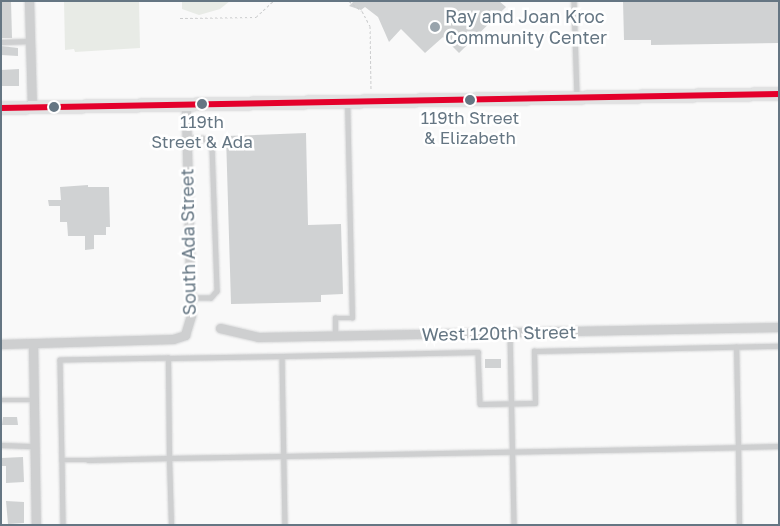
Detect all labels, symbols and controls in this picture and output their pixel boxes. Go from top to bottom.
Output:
place label: Ray and Joan Kroc Community Center [445,6,607,48]
marker: Ray and Joan Kroc Community Center [429,21,441,33]
marker: 119th Street & Elizabeth [465,95,475,105]
marker: 119th Street & Ada [197,99,207,109]
unlabelled marker [49,102,59,112]
place label: 119th Street & Elizabeth [421,108,519,148]
place label: 119th Street & Ada [151,112,253,152]
street label: South Ada Street [176,168,200,316]
street label: West 120th Street [422,321,576,345]

